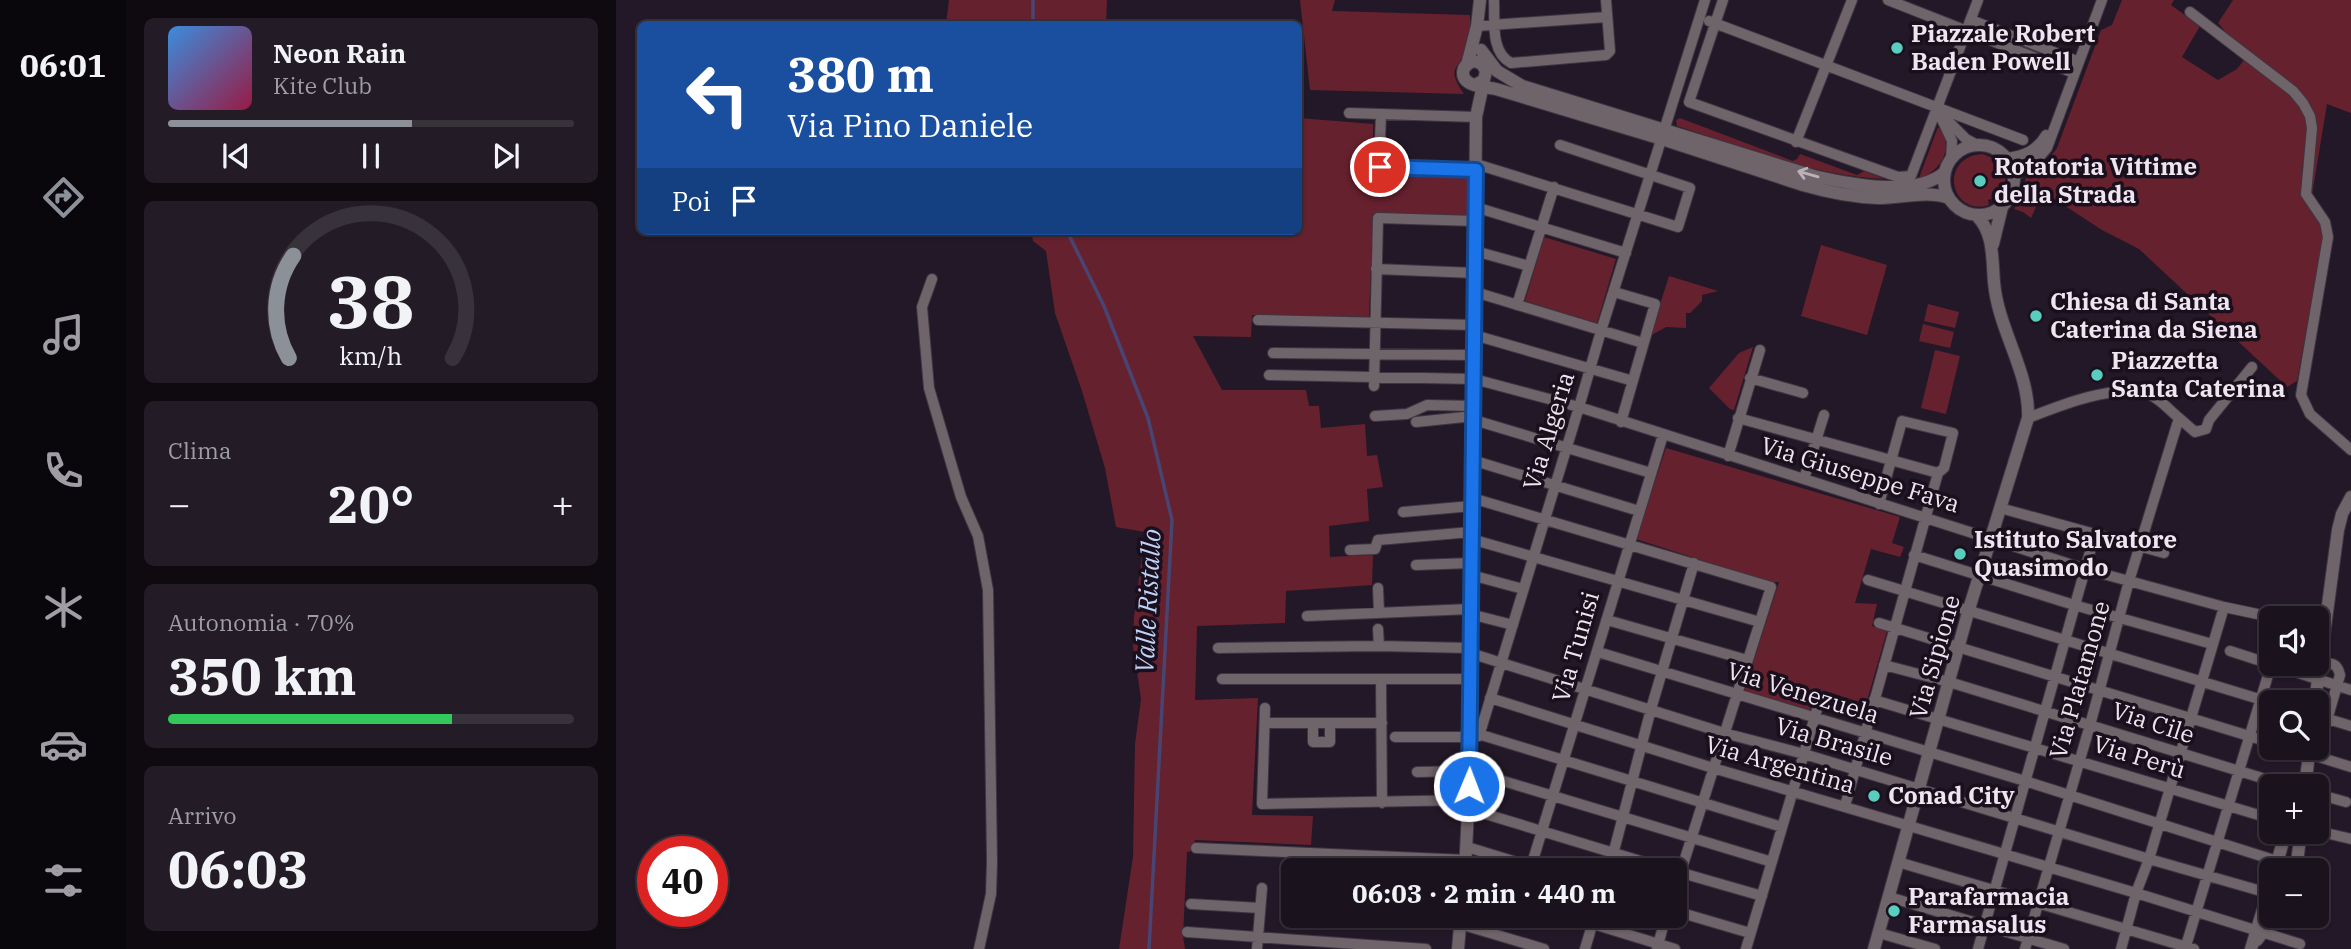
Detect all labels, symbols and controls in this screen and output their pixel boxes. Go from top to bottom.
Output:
place label: Piazzale Robert Baden Powell [1911,17,2095,77]
text: Neon Rain [273,36,406,70]
marker: Piazzale Robert Baden Powell [1889,40,1905,56]
text: 380 m [787,42,934,105]
text: 06:01 [20,44,106,86]
icon: left [672,49,763,140]
text: Kite Club [273,70,372,100]
text: Via Pino Daniele [787,104,1033,146]
icon: previous [217,137,255,175]
icon: pause [352,137,390,175]
icon: next [487,137,525,175]
pin [1350,137,1410,197]
icon: arrive [1361,148,1399,186]
place label: Rotatoria Vittime della Strada [1994,150,2197,210]
one-way arrow [1797,167,1820,180]
icon: directions [39,173,88,222]
marker: Rotatoria Vittime della Strada [1972,173,1988,189]
icon: arrive [725,182,763,220]
text: Poi [672,184,711,218]
text: 38 [327,253,415,348]
place label: Chiesa di Santa Caterina da Siena [2050,285,2258,345]
marker: Chiesa di Santa Caterina da Siena [2028,308,2044,324]
icon: music [39,310,88,359]
text: km/h [339,339,403,372]
place label: Piazzetta Santa Caterina [2111,344,2286,404]
marker: Piazzetta Santa Caterina [2089,367,2105,383]
street label: Via Algeria [1515,368,1581,494]
street label: Via Giuseppe Fava [1757,429,1964,520]
text: Clima [168,435,232,465]
icon: phone [39,446,88,495]
text: 20° [328,470,414,537]
text: − [168,479,191,528]
text: + [551,479,574,528]
place label: Istituto Salvatore Quasimodo [1974,523,2177,583]
water label: Valle Ristallo [1126,528,1168,674]
marker: Istituto Salvatore Quasimodo [1952,546,1968,562]
icon: climate [39,583,88,632]
street label: Via Tunisi [1544,588,1606,706]
street label: Via Sipione [1901,591,1967,722]
street label: Via Platamone [2041,597,2117,762]
map controls [2259,606,2329,928]
button: sound [2259,606,2329,676]
text: Autonomia · 70% [168,607,355,637]
text: 350 km [168,642,357,709]
street label: Via Venezuela [1723,654,1883,730]
button: search [2259,690,2329,760]
street label: Via Cile [2108,694,2199,750]
street label: Via Brasile [1772,709,1897,773]
icon: car [39,720,88,769]
street label: Via Argentina [1702,727,1859,801]
street label: Via Perù [2089,727,2190,785]
position arrow [1432,749,1506,823]
button: + [2259,774,2329,844]
place label: Conad City [1888,779,2015,811]
marker: Conad City [1866,788,1882,804]
text: Arrivo [168,800,236,830]
text: 06:03 [168,835,309,902]
speed limit sign: 40 [637,836,728,927]
icon: filters [39,856,88,905]
button: − [2259,858,2329,928]
text: 06:03 · 2 min · 440 m [1352,876,1616,910]
place label: Parafarmacia Farmasalus [1908,880,2070,940]
marker: Parafarmacia Farmasalus [1886,903,1902,919]

